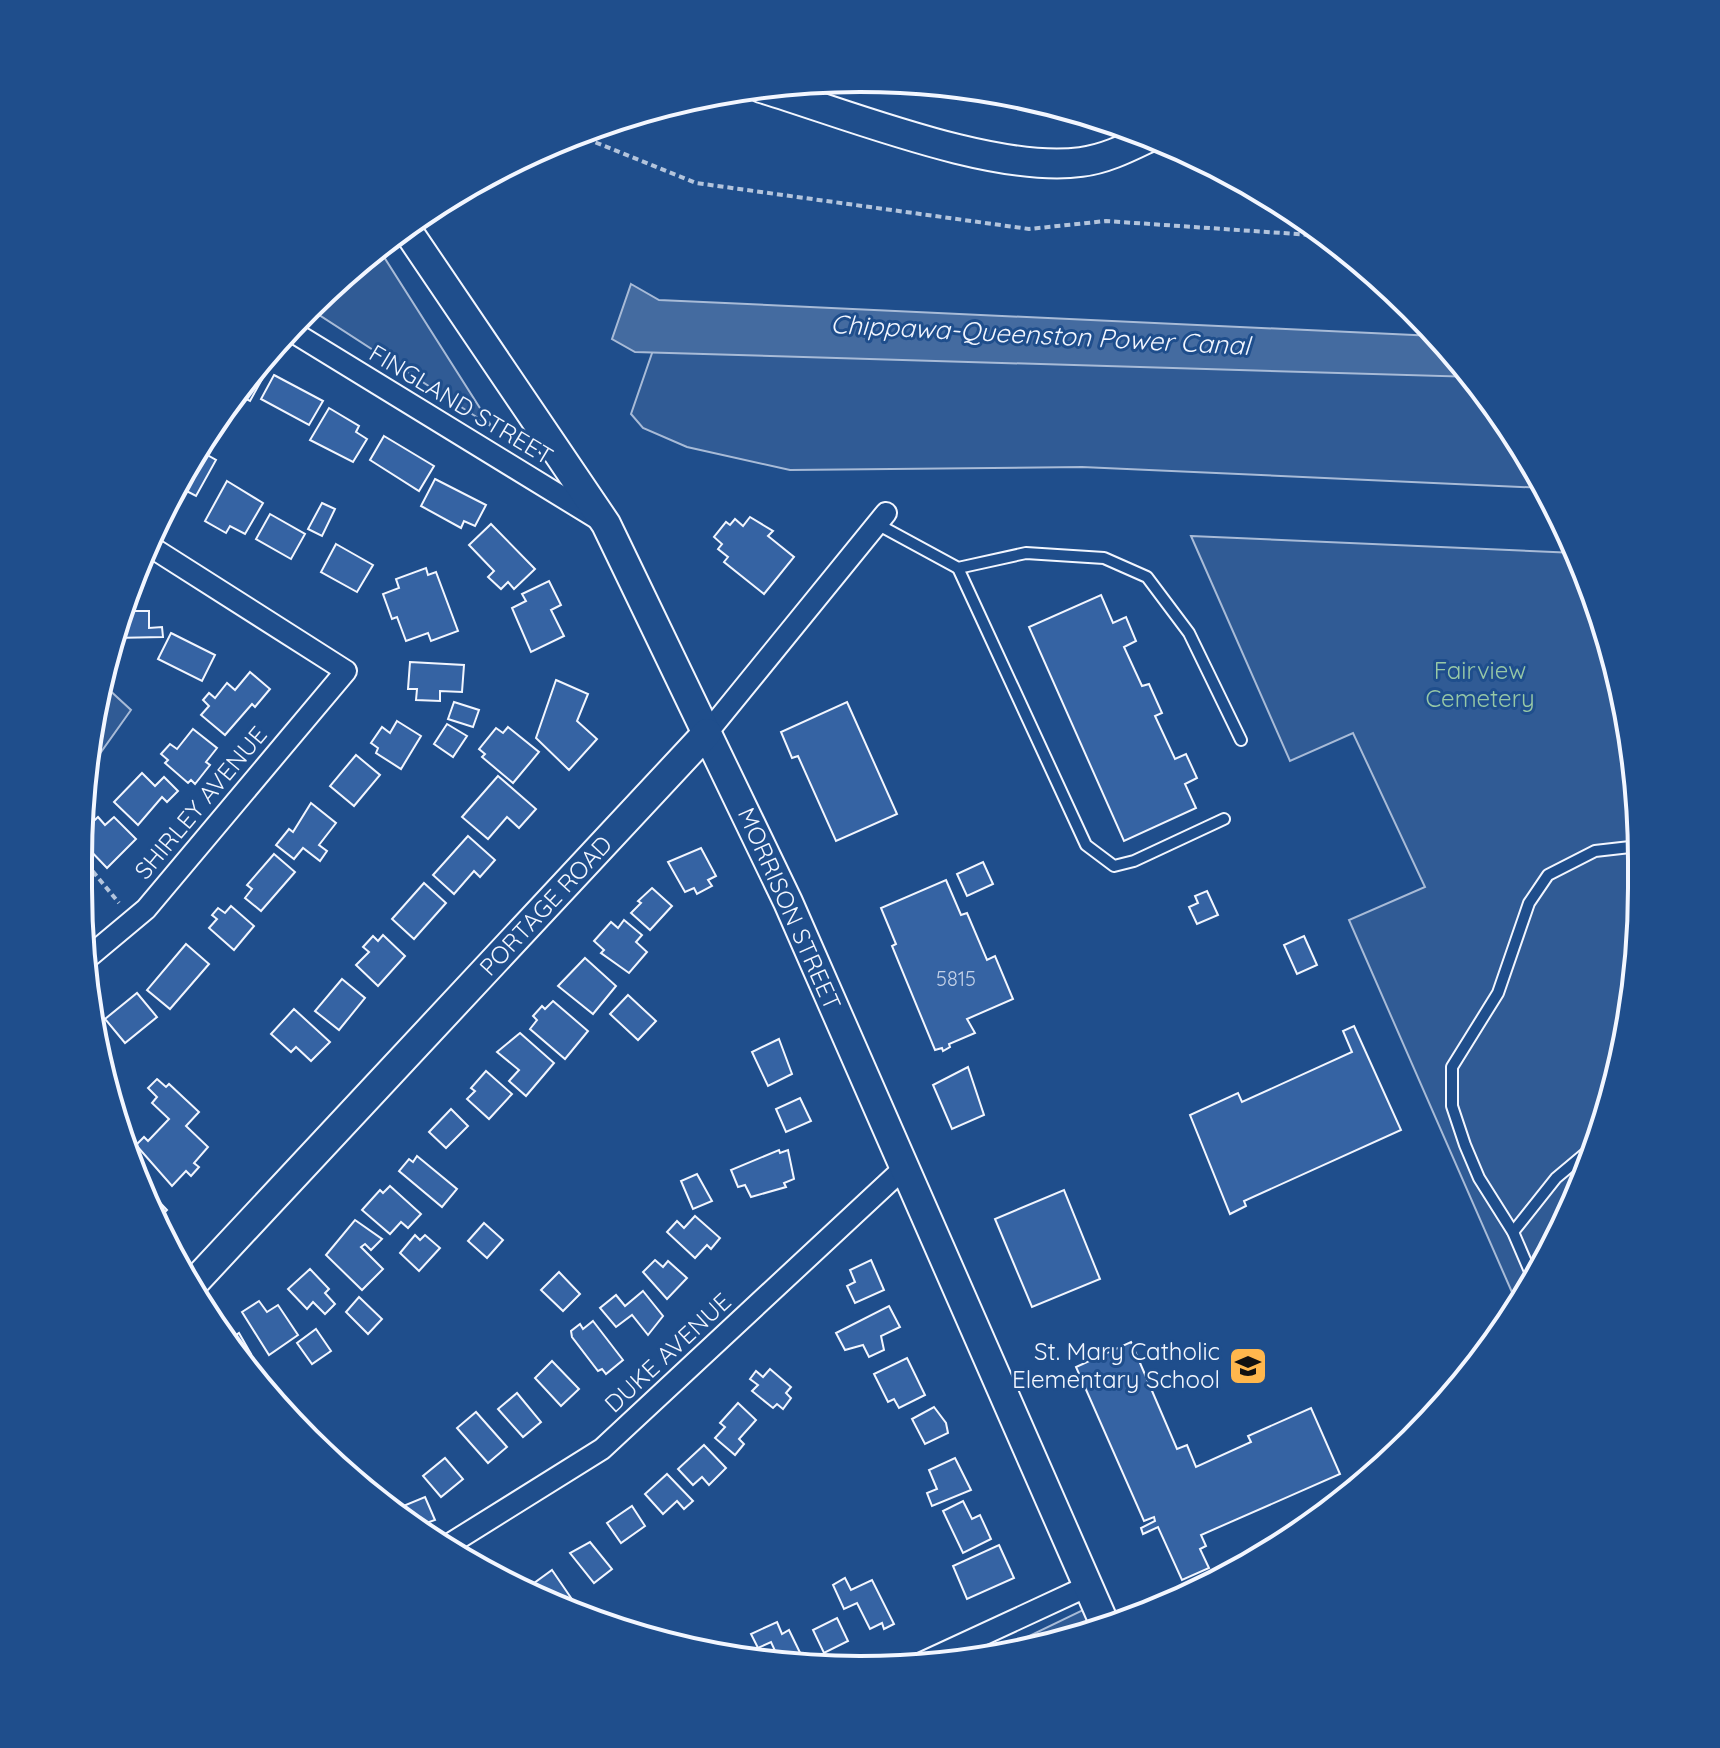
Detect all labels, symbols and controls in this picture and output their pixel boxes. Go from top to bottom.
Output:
water label: Chippawa-Queenston Power Canal [830,307,1254,362]
street label: FINGLAND STREET [364,337,559,471]
park label: Fairview Cemetery [1425,655,1535,713]
street label: SHIRLEY AVENUE [128,720,273,885]
street label: MORRISON STREET [732,803,848,1014]
street label: PORTAGE ROAD [473,829,618,982]
house number: 5815 [936,966,976,991]
street label: DUKE AVENUE [598,1286,737,1418]
place label: St. Mary Catholic Elementary School [1012,1336,1220,1394]
school or university icon: St. Mary Catholic Elementary School [1227,1345,1269,1387]

